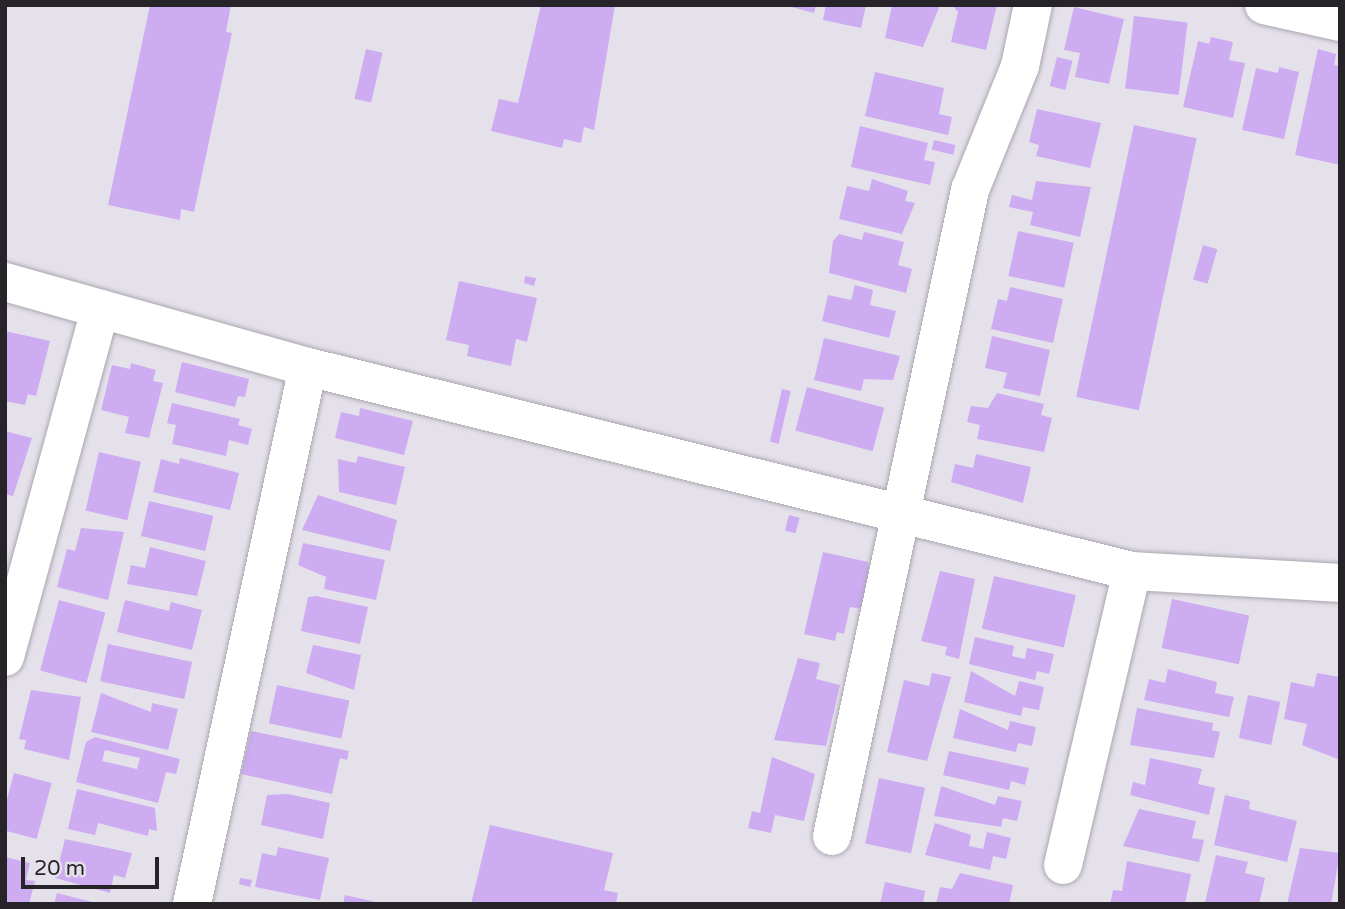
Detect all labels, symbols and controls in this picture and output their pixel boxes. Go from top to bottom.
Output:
scale bar [24,842,163,886]
text: 20 m [34,856,85,881]

